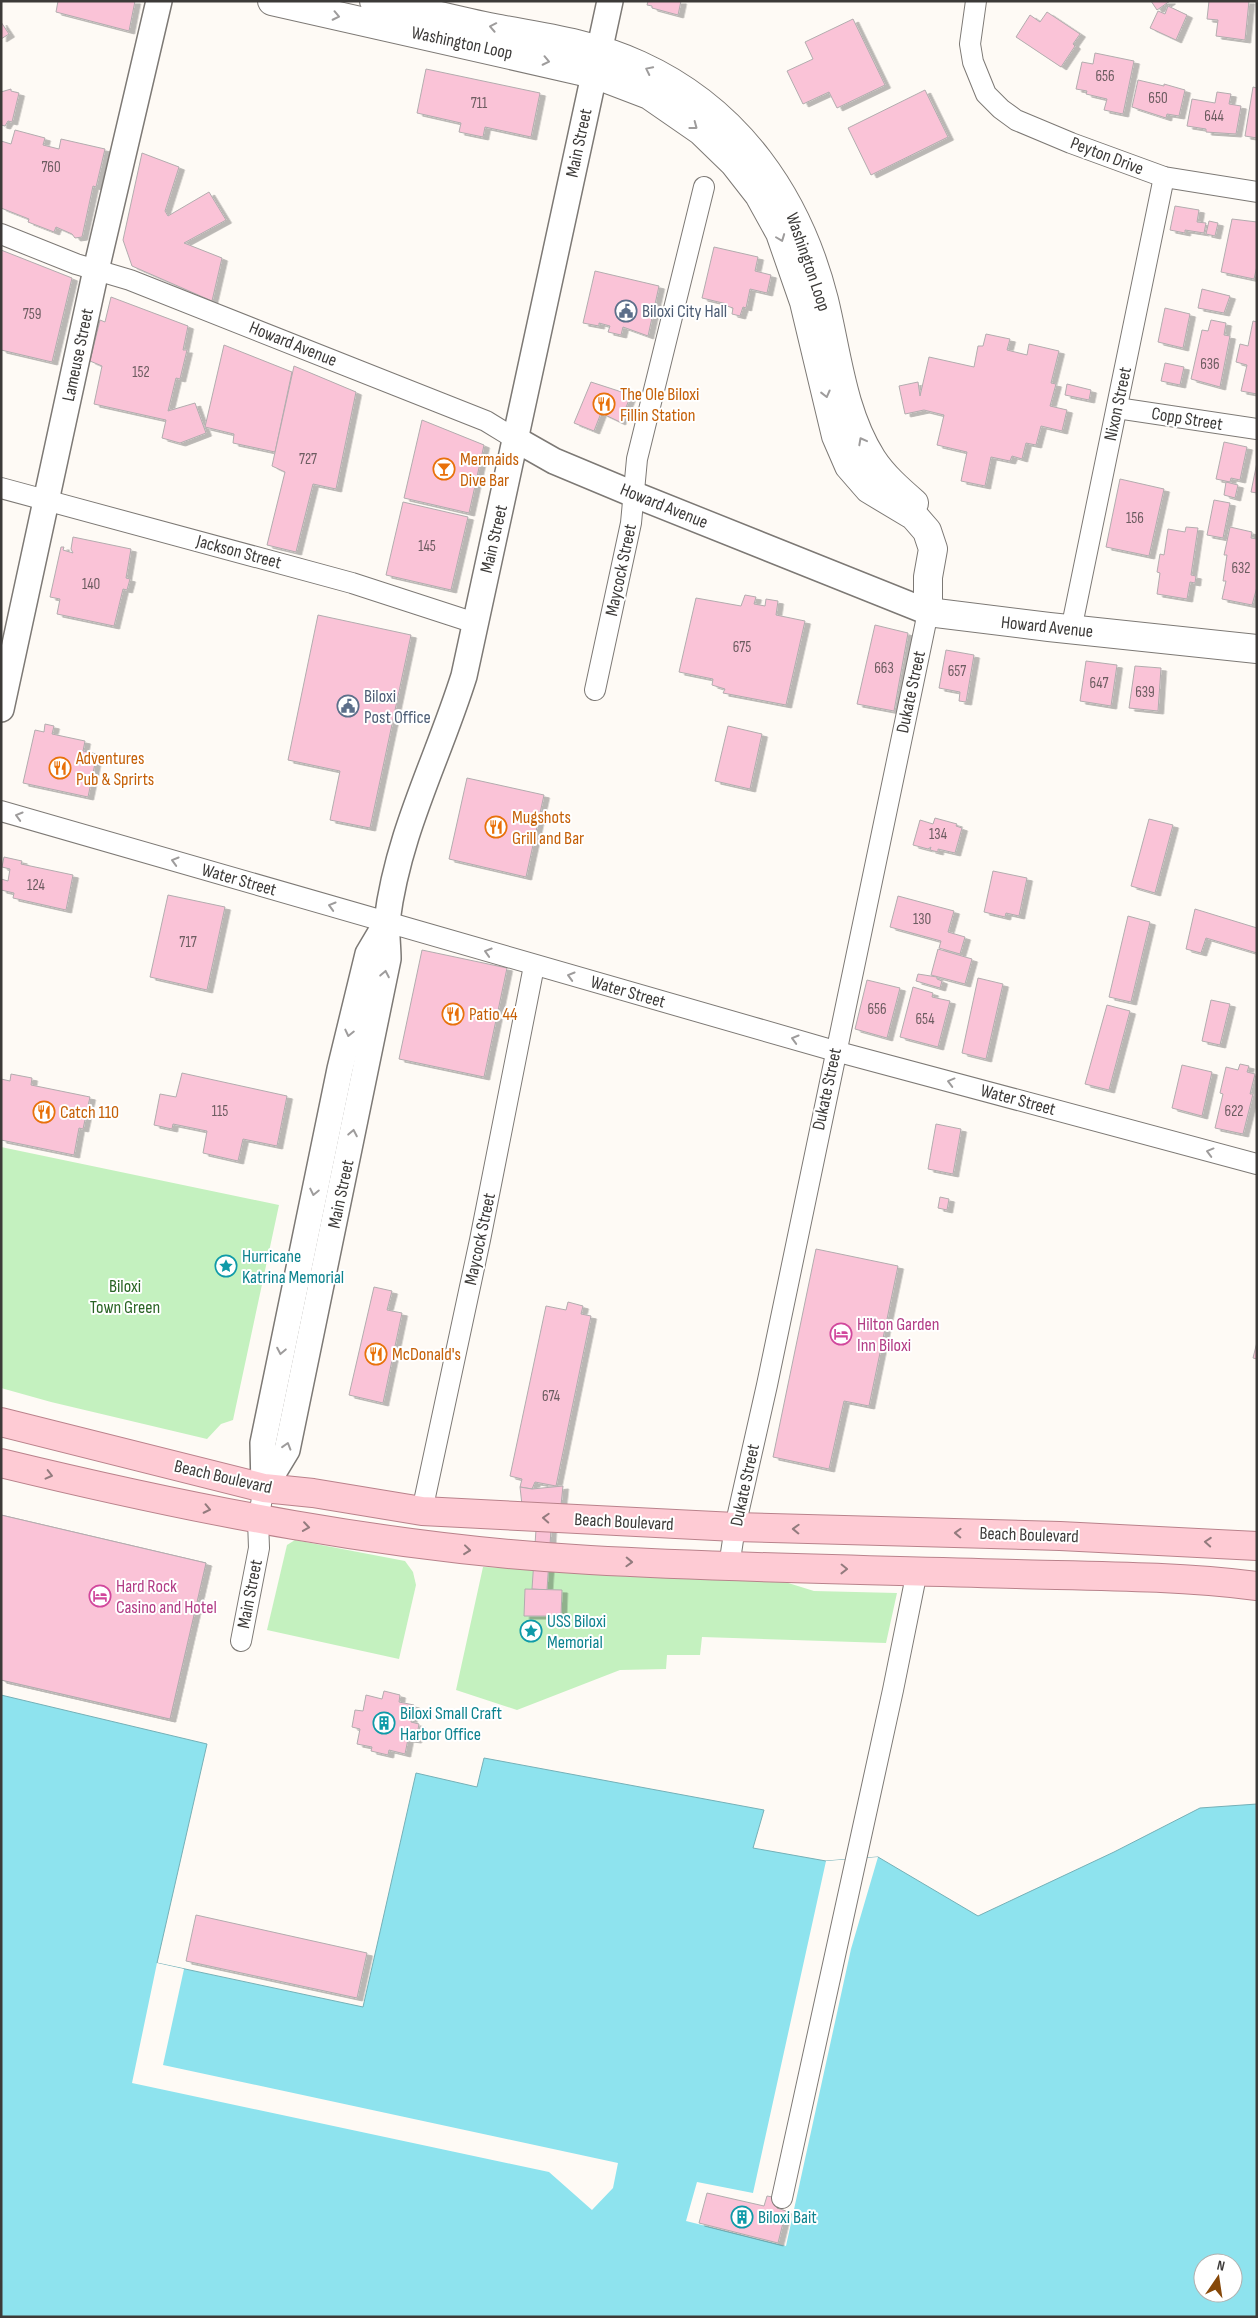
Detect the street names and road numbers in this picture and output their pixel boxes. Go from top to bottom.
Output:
street label: Washington Loop [410,22,514,64]
street label: Main Street [562,106,597,179]
street label: Peyton Drive [1067,132,1147,180]
street label: Washington Loop [781,210,835,314]
street label: Lameuse Street [58,306,98,403]
street label: Howard Avenue [246,317,340,371]
street label: Nixon Street [1100,365,1136,443]
street label: Copp Street [1150,403,1225,435]
street label: Howard Avenue [617,479,711,533]
street label: Main Street [476,502,512,575]
street label: Maycock Street [601,521,641,618]
street label: Jackson Street [193,530,284,574]
street label: Howard Avenue [1000,612,1094,642]
street label: Dukate Street [892,648,930,735]
street label: Water Street [199,859,279,901]
street label: Water Street [588,971,668,1013]
street label: Dukate Street [808,1045,846,1132]
street label: Water Street [978,1080,1058,1120]
street label: Main Street [324,1157,359,1230]
street label: Maycock Street [460,1190,500,1287]
street label: Dukate Street [726,1441,764,1528]
street label: Beach Boulevard [172,1456,274,1498]
street label: Beach Boulevard [574,1509,674,1535]
street label: Beach Boulevard [979,1523,1079,1547]
street label: Main Street [233,1557,267,1630]

